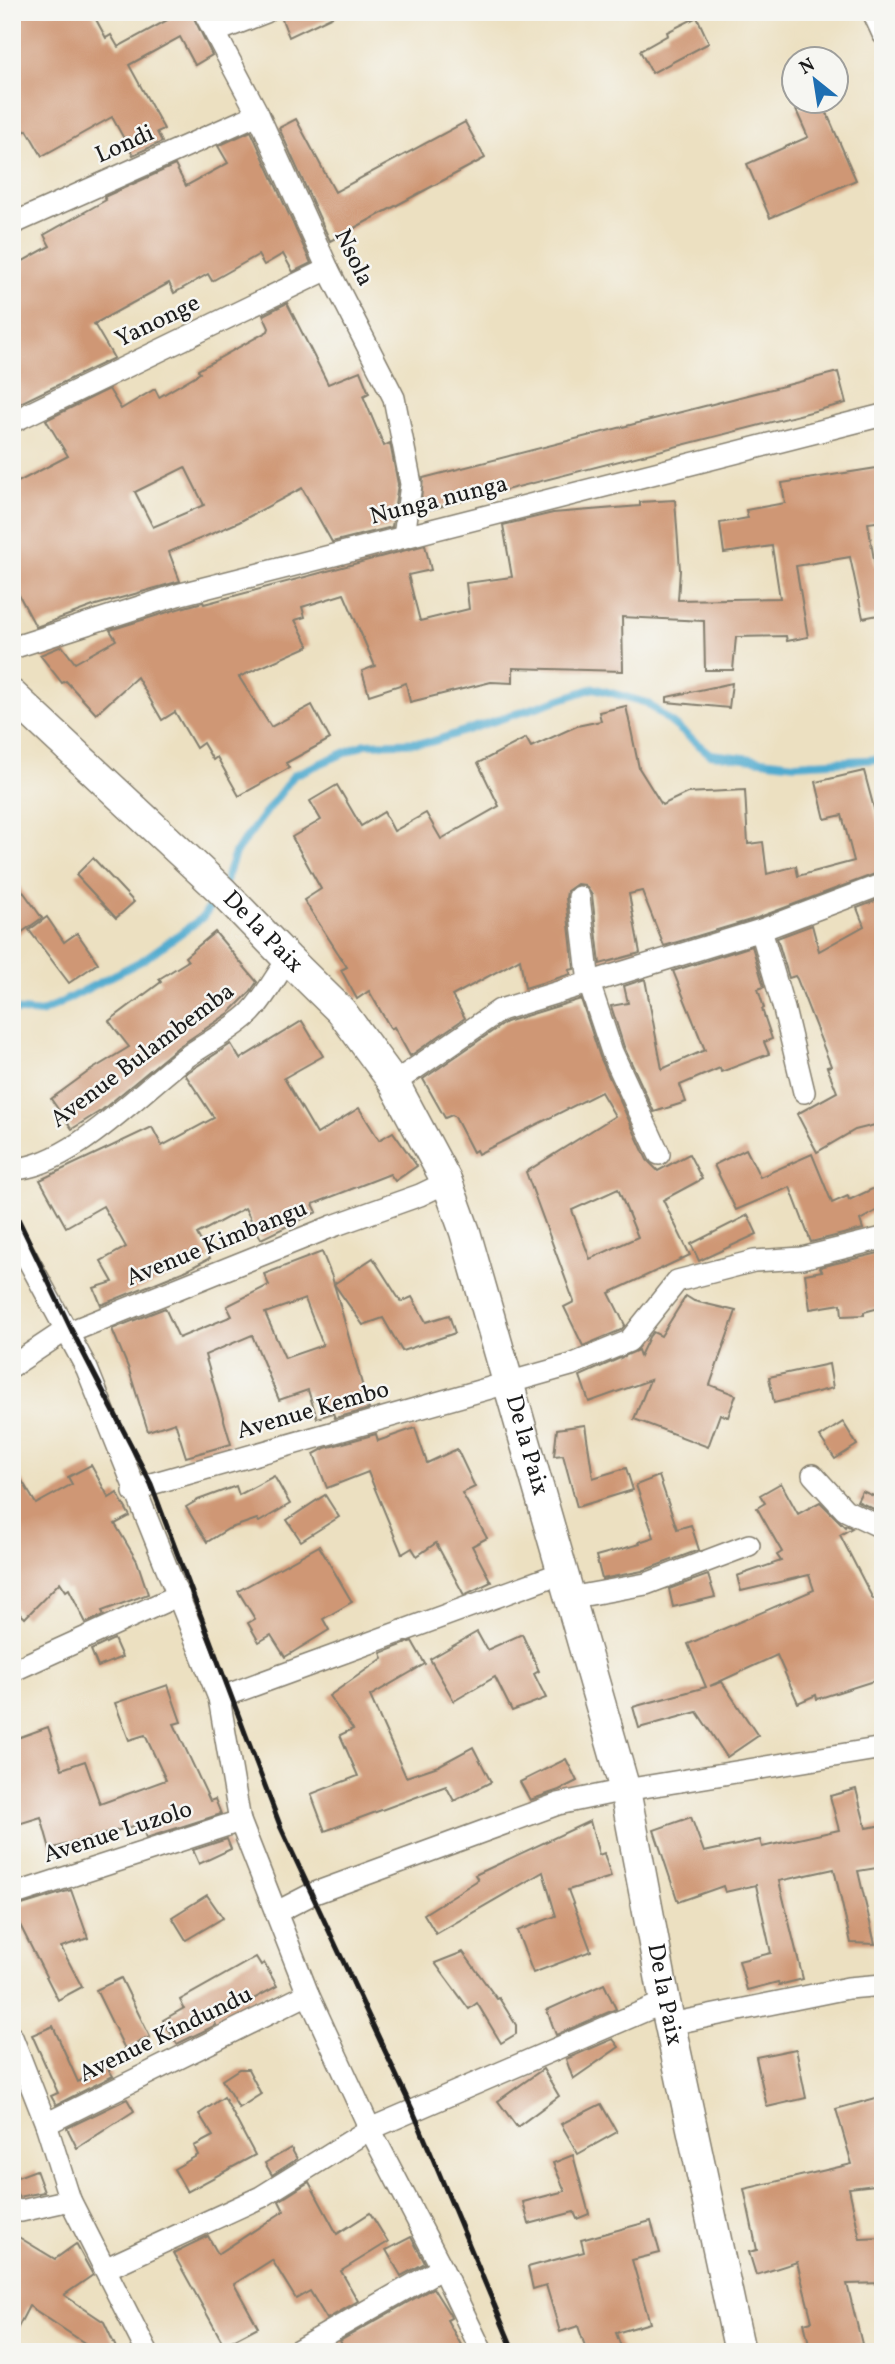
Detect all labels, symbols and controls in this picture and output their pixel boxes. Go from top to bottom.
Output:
north arrow [780,46,850,116]
text: N [795,52,820,82]
street label: Londi [90,117,160,173]
street label: Nsola [325,224,381,292]
street label: Yanonge [110,287,206,357]
street label: Nunga nunga [366,467,512,535]
street label: De la Paix [214,884,310,981]
street label: Avenue Bulambemba [44,975,242,1137]
street label: Avenue Kimbangu [121,1192,313,1296]
street label: Avenue Kembo [233,1373,393,1449]
street label: De la Paix [496,1391,557,1500]
street label: Avenue Luzolo [39,1793,197,1873]
street label: De la Paix [637,1941,691,2049]
street label: Avenue Kindundu [73,1978,259,2092]

